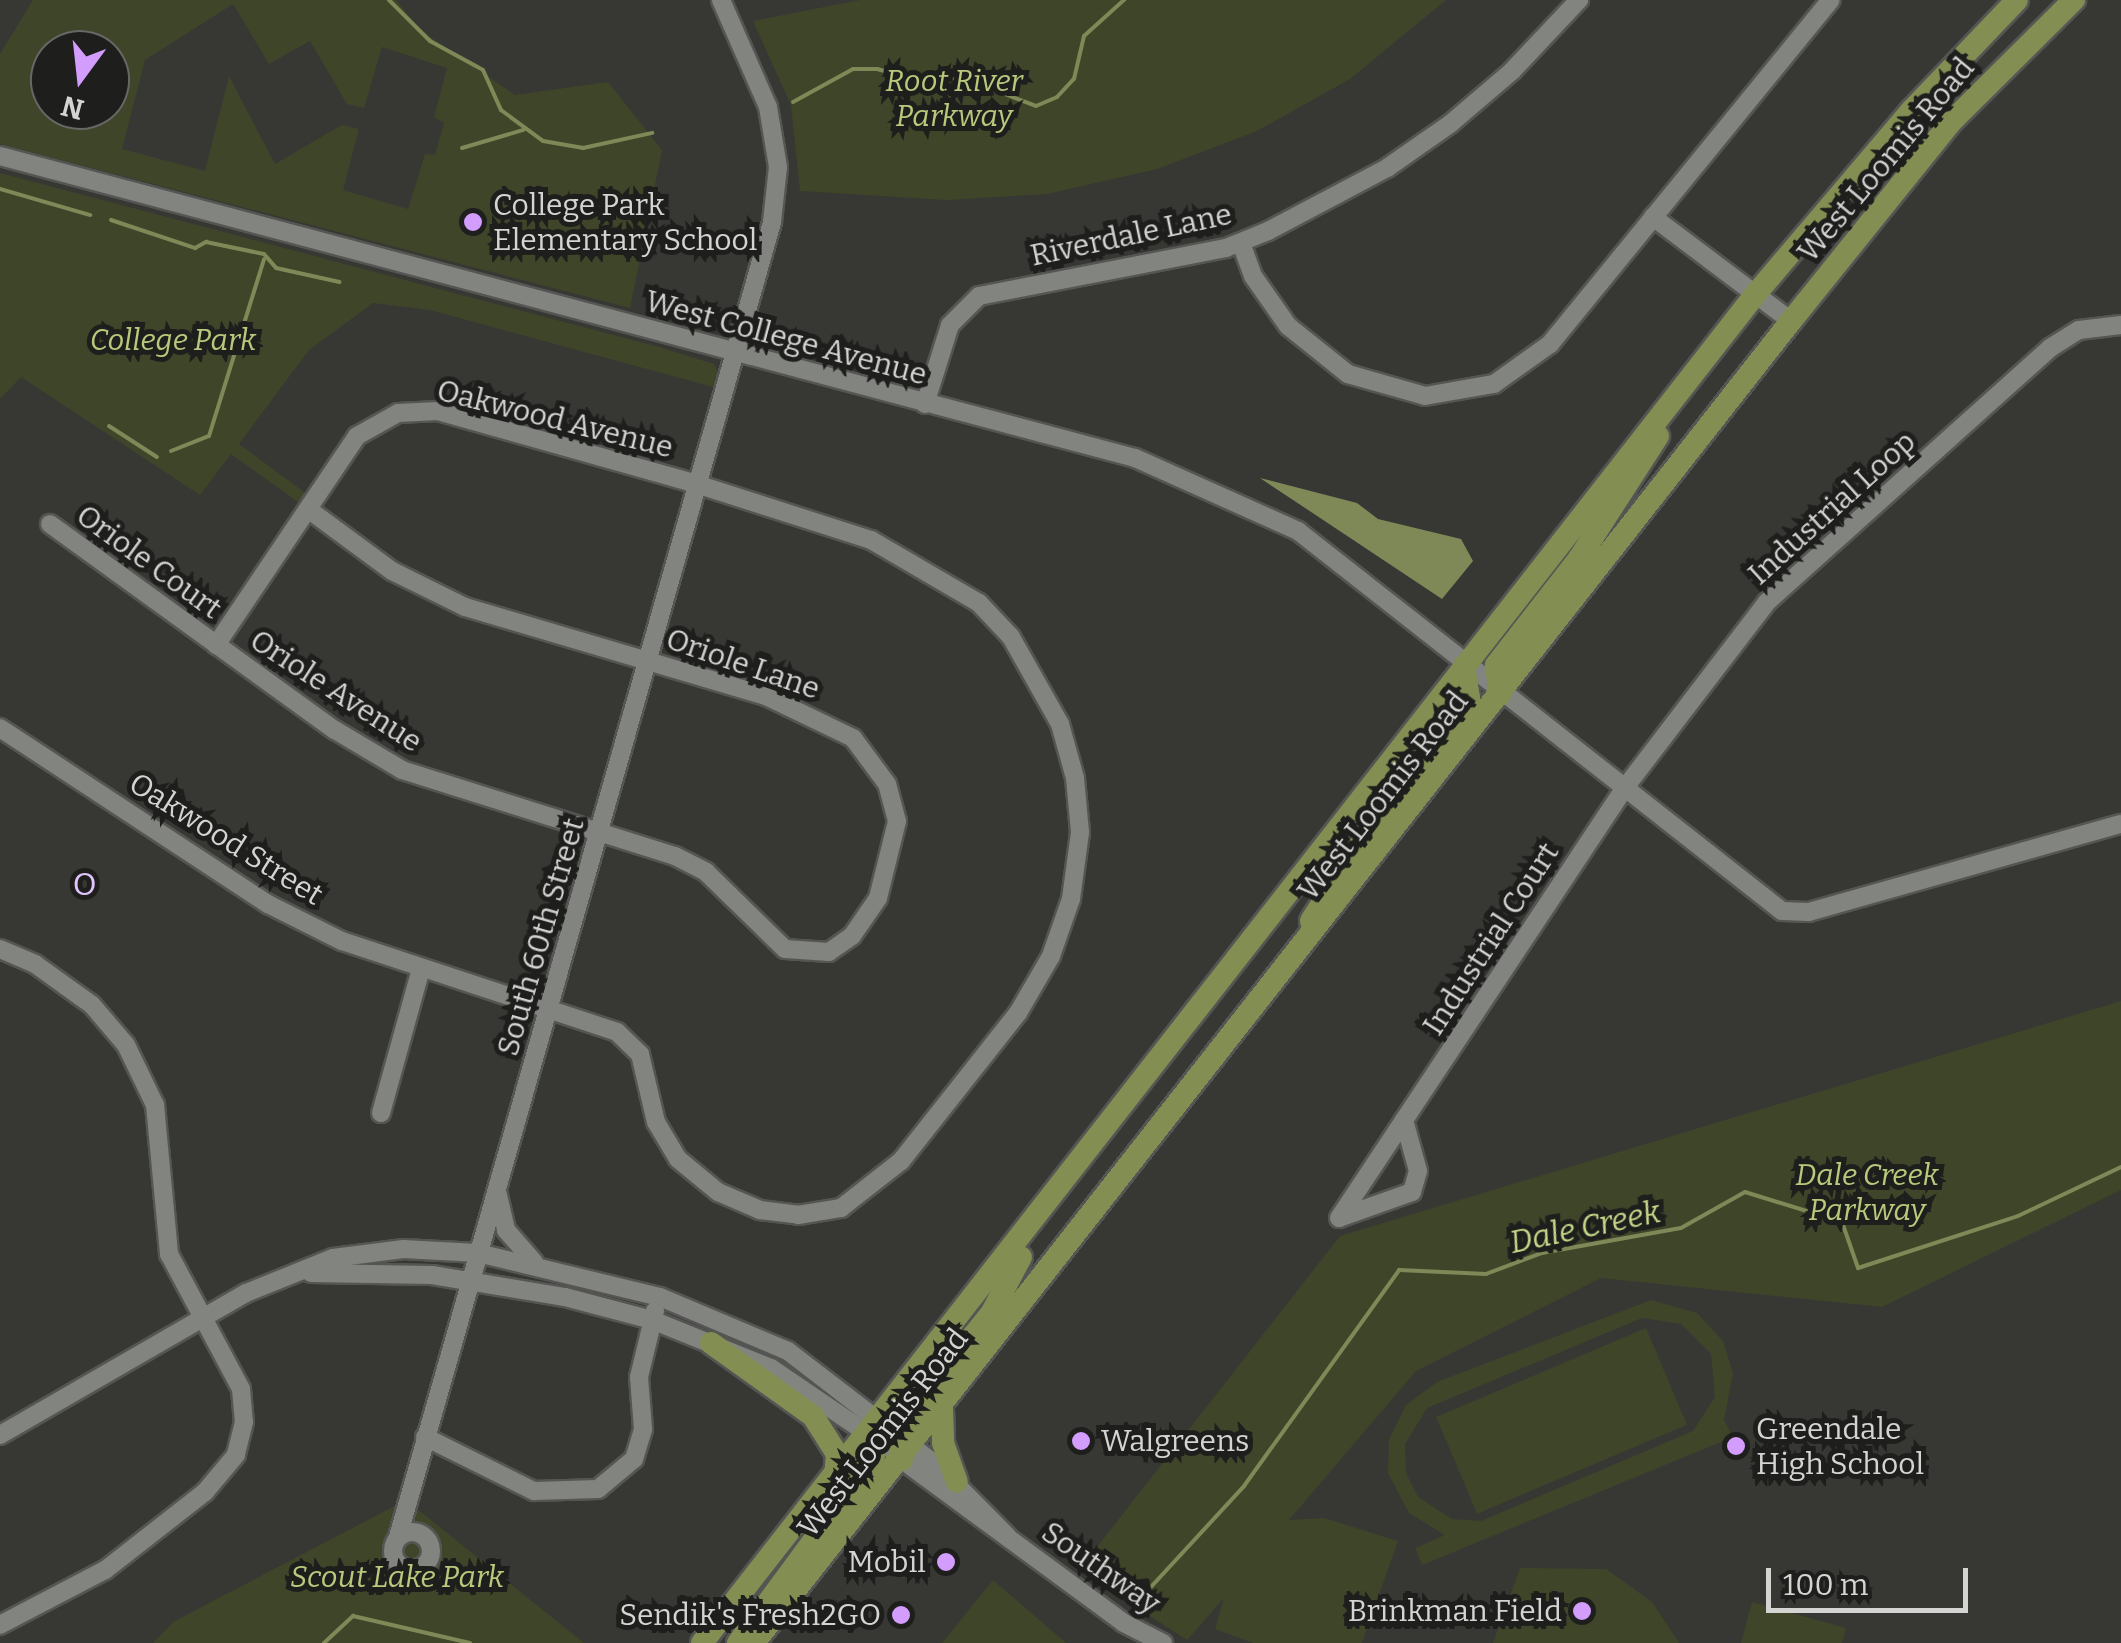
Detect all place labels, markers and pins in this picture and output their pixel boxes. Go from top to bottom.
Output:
place label: College Park Elementary School [493,187,757,258]
marker: College Park Elementary School [462,211,484,233]
place label: Greendale High School [1756,1411,1924,1482]
place label: Walgreens [1101,1423,1249,1459]
marker: Walgreens [1070,1430,1092,1452]
marker: Greendale High School [1725,1435,1747,1457]
place label: Mobil [848,1544,926,1580]
marker: Mobil [935,1551,957,1573]
place label: Brinkman Field [1348,1593,1562,1629]
place label: Sendik's Fresh2GO [619,1597,881,1633]
marker: Brinkman Field [1571,1600,1593,1622]
marker: Sendik's Fresh2GO [890,1604,912,1626]

